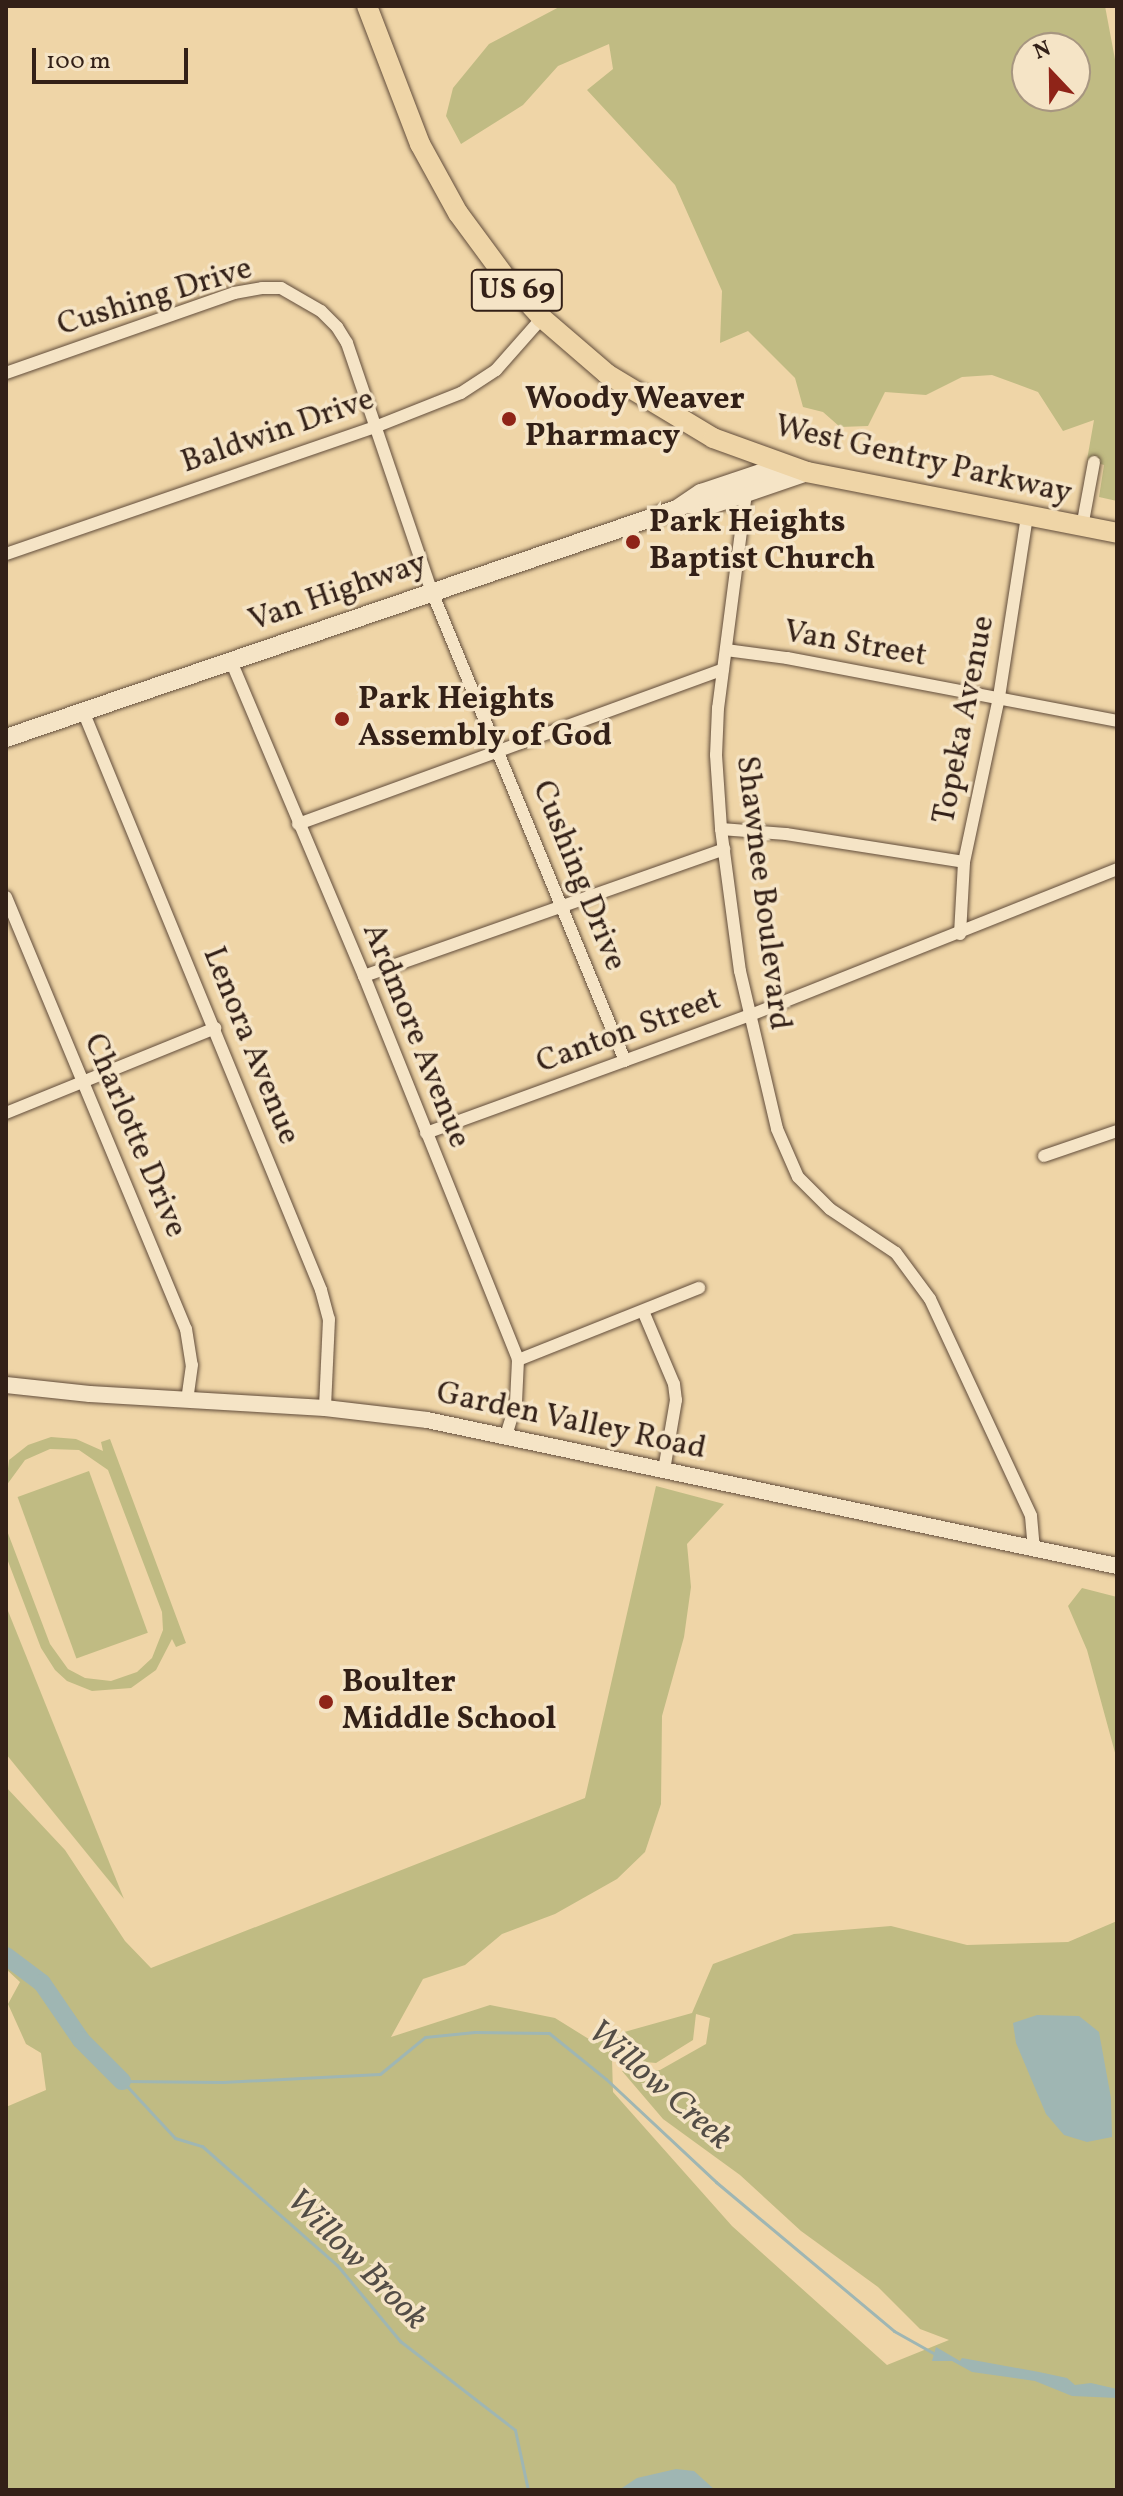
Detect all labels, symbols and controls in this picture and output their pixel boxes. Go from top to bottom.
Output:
scale bar [36,32,192,82]
north arrow [1011,32,1091,112]
text: N [1029,34,1056,69]
text: 100 m [46,45,111,79]
street label: Cushing Drive [53,250,257,346]
road number: US 69 [469,264,565,316]
street label: Baldwin Drive [176,381,380,483]
place label: Woody Weaver Pharmacy [525,382,746,457]
street label: West Gentry Parkway [770,408,1076,514]
marker: Woody Weaver Pharmacy [500,410,518,428]
place label: Park Heights Baptist Church [649,505,875,580]
marker: Park Heights Baptist Church [624,533,642,551]
street label: Van Highway [244,545,432,641]
street label: Topeka Avenue [926,613,1004,827]
street label: Van Street [781,614,929,676]
place label: Park Heights Assembly of God [358,682,610,757]
marker: Park Heights Assembly of God [333,710,351,728]
street label: Shawnee Boulevard [726,754,798,1032]
street label: Cushing Drive [522,775,634,977]
street label: Ardmore Avenue [352,918,478,1154]
street label: Lenora Avenue [193,942,307,1150]
street label: Canton Street [532,981,726,1083]
street label: Charlotte Drive [74,1028,194,1244]
street label: Garden Valley Road [432,1374,710,1470]
place label: Boulter Middle School [342,1665,556,1740]
marker: Boulter Middle School [317,1693,335,1711]
water label: Willow Creek [578,2012,740,2160]
water label: Willow Brook [277,2181,435,2339]

